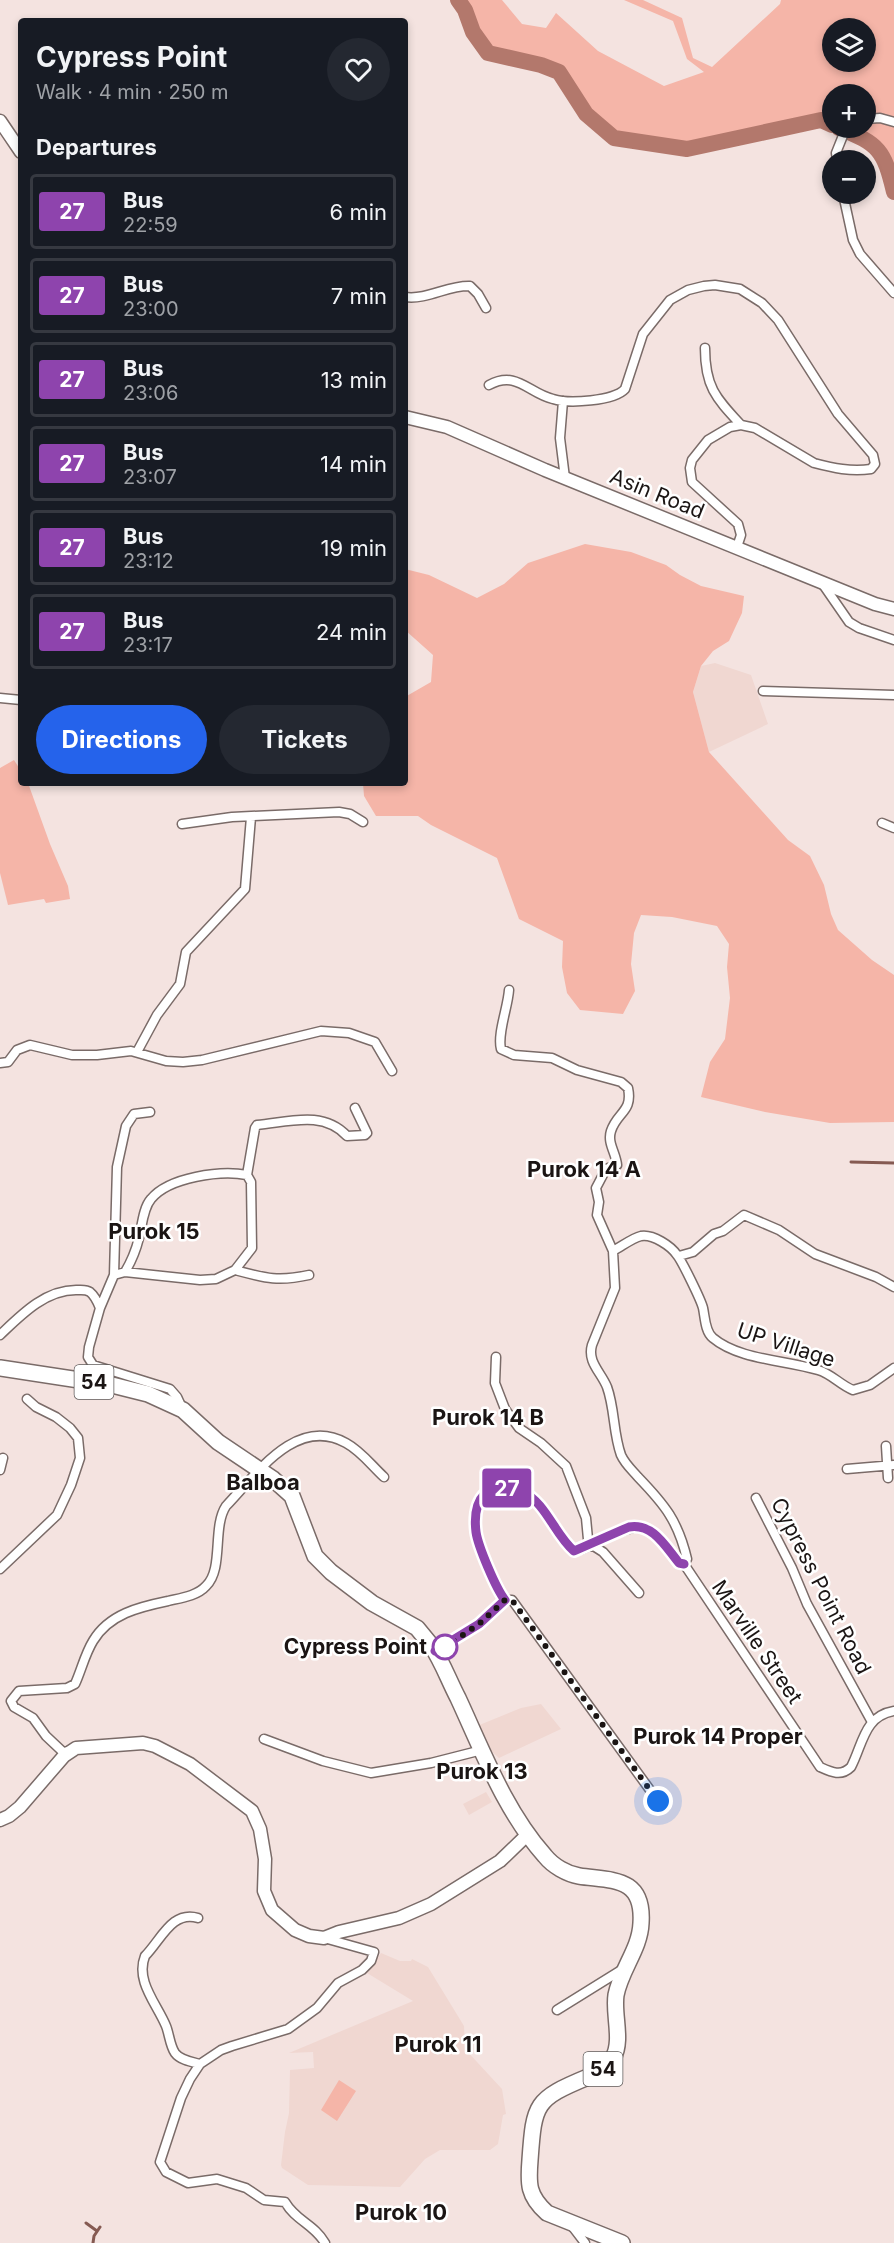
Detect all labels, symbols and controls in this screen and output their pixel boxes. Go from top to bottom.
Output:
map controls [822,18,876,204]
button: layers [822,18,876,72]
button: heart [327,38,390,101]
text: Cypress Point [36,40,227,74]
text: Walk · 4 min · 250 m [36,80,229,104]
button: + [822,84,876,138]
text: Departures [36,134,157,160]
button: − [822,150,876,204]
text: Bus [123,187,164,213]
text: 27 [59,199,85,224]
text: 6 min [330,199,387,225]
text: 22:59 [123,213,178,237]
text: Bus [123,271,164,297]
text: 27 [59,283,85,308]
text: 7 min [331,283,387,309]
text: 23:00 [123,297,179,321]
text: Bus [123,355,164,381]
text: 27 [59,367,85,392]
text: 13 min [321,367,387,393]
text: 23:06 [123,381,178,405]
text: Bus [123,439,164,465]
text: 27 [59,451,85,476]
text: 14 min [320,451,387,477]
street label: Asin Road [606,463,708,524]
text: 23:07 [123,465,177,489]
text: Bus [123,523,164,549]
text: 27 [59,535,85,560]
text: 19 min [321,535,387,561]
text: 23:12 [123,549,174,573]
text: Bus [123,607,164,633]
text: 27 [59,619,85,644]
text: 24 min [316,619,387,645]
text: 23:17 [123,633,173,657]
button: Directions [36,705,207,774]
button: Tickets [219,705,390,774]
district label: Purok 14 A [527,1156,641,1182]
district label: Purok 15 [108,1218,200,1244]
street label: UP Village [734,1317,838,1372]
road number: 54 [74,1365,113,1399]
district label: Purok 14 B [432,1404,544,1430]
line badge: 27 [480,1468,534,1508]
district label: Balboa [226,1469,300,1495]
text: 27 [494,1476,520,1501]
street label: Cypress Point Road [766,1493,877,1678]
street label: Marville Street [707,1575,808,1708]
place label: Cypress Point [284,1634,427,1659]
marker: Cypress Point [432,1634,458,1660]
district label: Purok 14 Proper [633,1723,803,1749]
district label: Purok 13 [436,1758,528,1784]
your location [643,1786,673,1816]
district label: Purok 11 [395,2031,481,2057]
road number: 54 [584,2052,622,2086]
district label: Purok 10 [355,2199,447,2225]

